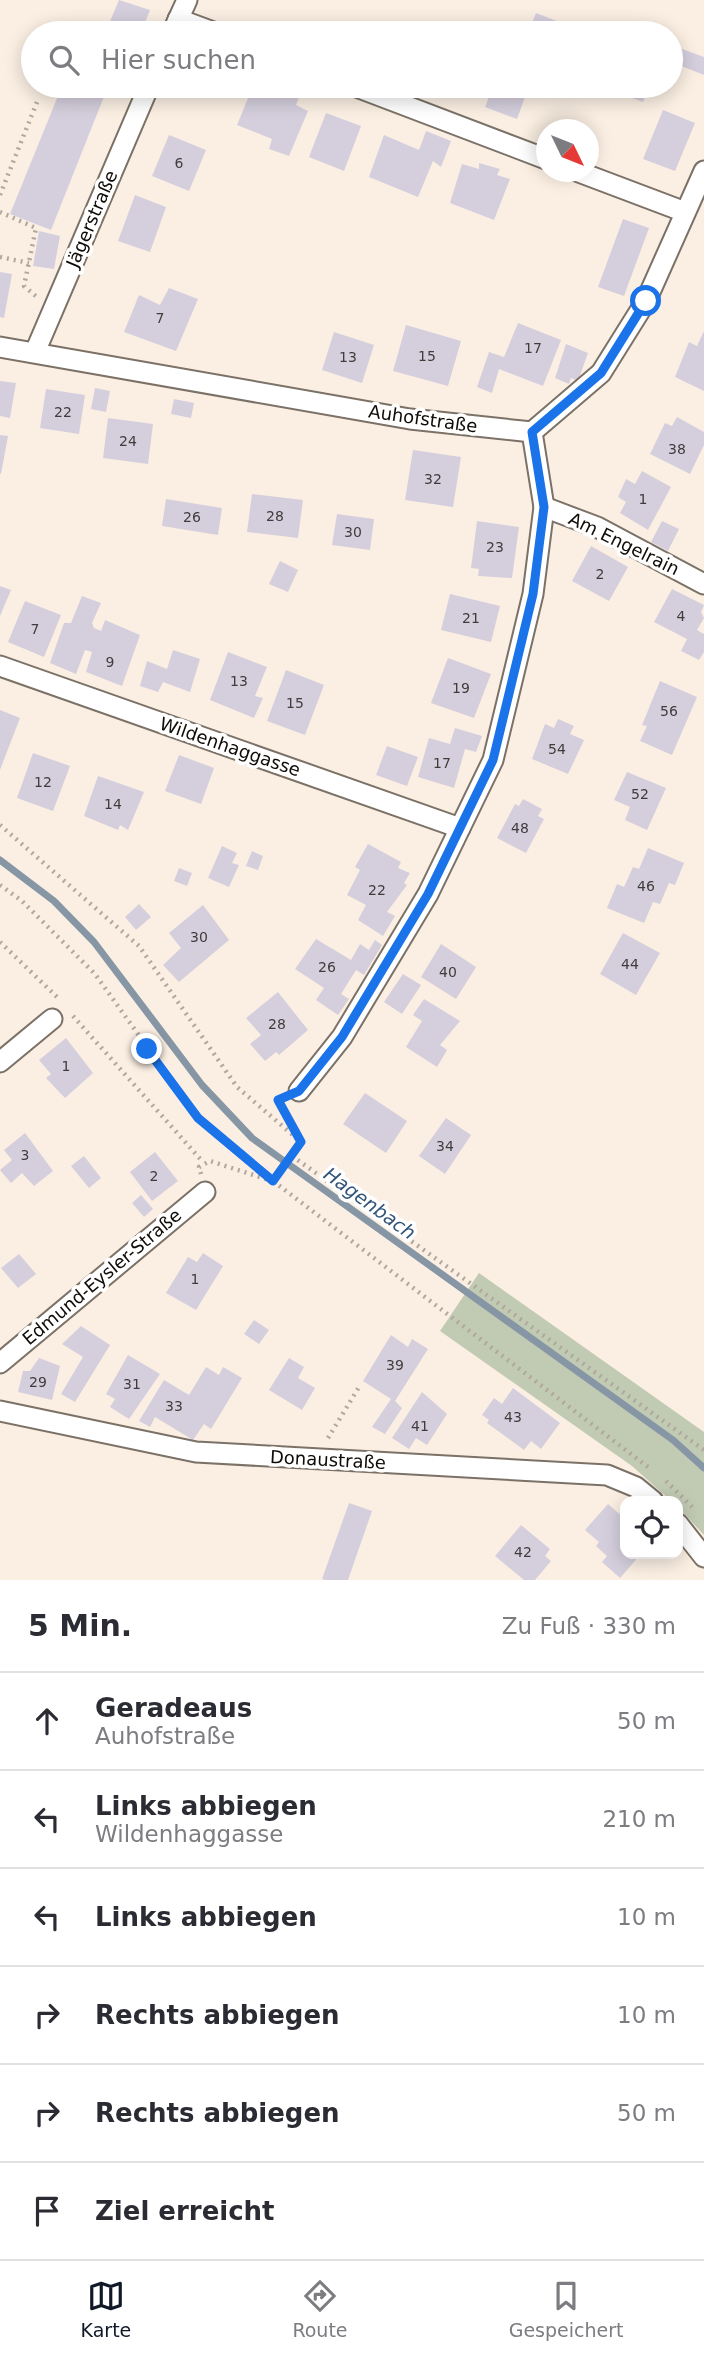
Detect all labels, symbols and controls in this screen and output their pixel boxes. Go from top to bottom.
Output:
search box [21,21,683,98]
icon: search [45,41,83,79]
text: Hier suchen [101,45,256,75]
north arrow [536,119,599,182]
house number: 6 [175,155,184,171]
street label: Jägerstraße [61,167,121,271]
route start [630,285,661,316]
house number: 7 [156,310,164,326]
house number: 17 [524,340,542,356]
house number: 15 [418,348,436,364]
house number: 13 [339,349,357,365]
street label: Auhofstraße [367,400,479,437]
house number: 22 [54,404,72,420]
house number: 24 [119,433,137,449]
house number: 38 [668,441,686,457]
house number: 32 [424,471,442,487]
house number: 1 [639,491,647,507]
house number: 28 [266,508,284,524]
street label: Am Engelrain [565,508,683,579]
house number: 26 [183,509,201,525]
house number: 30 [344,524,362,540]
house number: 23 [486,539,504,555]
house number: 2 [596,566,604,582]
house number: 4 [677,608,686,624]
house number: 21 [462,610,480,626]
house number: 7 [31,621,39,637]
house number: 9 [106,654,114,670]
house number: 13 [230,673,248,689]
house number: 19 [452,680,470,696]
house number: 15 [286,695,304,711]
house number: 56 [660,703,678,719]
street label: Wildenhaggasse [157,713,303,780]
house number: 54 [548,741,566,757]
house number: 17 [433,755,451,771]
house number: 12 [34,774,52,790]
house number: 52 [631,786,649,802]
house number: 14 [104,796,122,812]
house number: 48 [511,820,529,836]
house number: 46 [637,878,655,894]
house number: 22 [368,882,386,898]
house number: 30 [190,929,208,945]
house number: 44 [621,956,639,972]
house number: 26 [318,959,336,975]
house number: 40 [439,964,457,980]
house number: 28 [268,1016,286,1032]
route end [131,1033,162,1064]
house number: 1 [62,1058,70,1074]
house number: 34 [436,1138,454,1154]
house number: 3 [21,1147,29,1163]
water label: Hagenbach [320,1162,420,1244]
house number: 2 [150,1168,158,1184]
street label: Edmund-Eysler-Straße [18,1204,185,1349]
house number: 1 [191,1271,199,1287]
house number: 39 [386,1357,404,1373]
house number: 29 [29,1374,47,1390]
house number: 31 [123,1376,141,1392]
house number: 33 [165,1398,183,1414]
house number: 43 [504,1409,522,1425]
house number: 41 [411,1418,429,1434]
street label: Donaustraße [270,1446,386,1473]
map controls [620,1496,683,1559]
button: locate [620,1496,683,1559]
house number: 42 [514,1544,532,1560]
text: 5 Min. [28,1608,132,1643]
text: Zu Fuß · 330 m [502,1613,676,1639]
text: Geradeaus [95,1693,252,1723]
icon: ahead [28,1702,66,1740]
text: 50 m [617,1708,676,1734]
text: Auhofstraße [95,1723,235,1749]
text: Links abbiegen [95,1791,317,1821]
icon: left [28,1800,66,1838]
text: 210 m [602,1806,676,1832]
text: Wildenhaggasse [95,1821,283,1847]
icon: left [28,1898,66,1936]
text: Links abbiegen [95,1902,317,1932]
text: 10 m [617,1904,676,1930]
icon: right [28,1996,66,2034]
text: Rechts abbiegen [95,2000,340,2030]
text: 10 m [617,2002,676,2028]
icon: right [28,2094,66,2132]
text: Rechts abbiegen [95,2098,340,2128]
text: 50 m [617,2100,676,2126]
icon: arrive [28,2192,66,2230]
text: Ziel erreicht [95,2196,275,2226]
tab: Karte [81,2277,131,2341]
tab: Route [292,2277,348,2341]
tab: Gespeichert [509,2277,623,2341]

